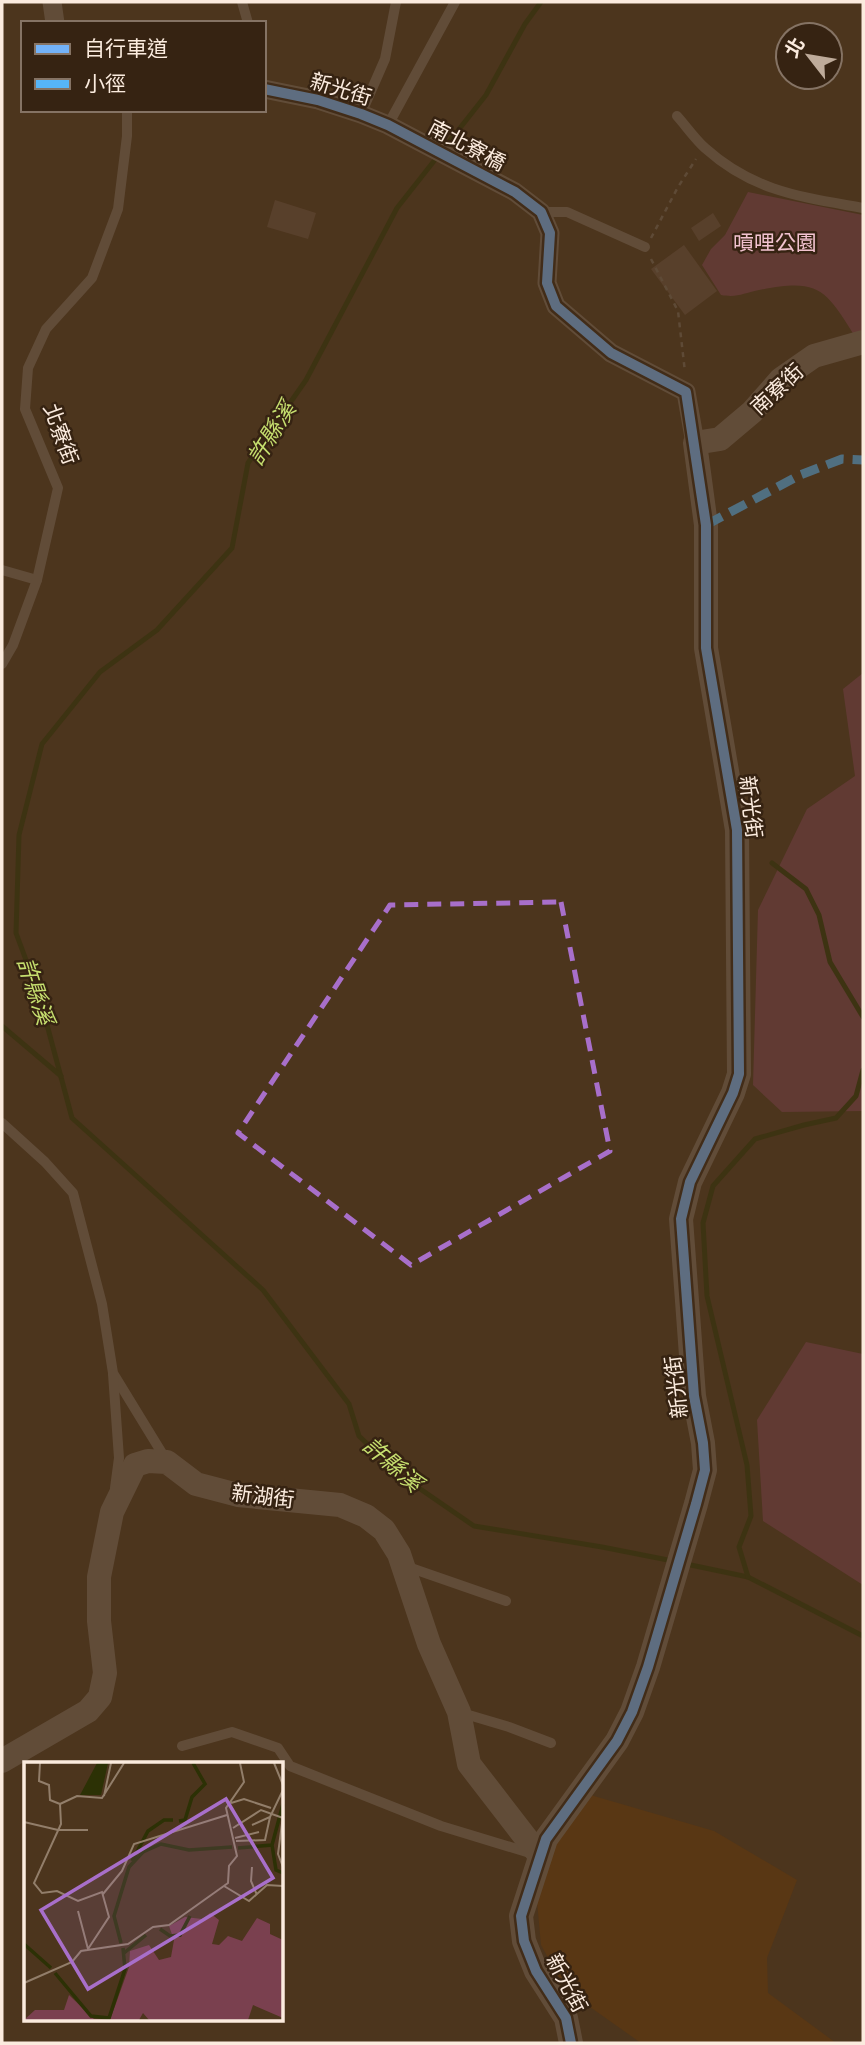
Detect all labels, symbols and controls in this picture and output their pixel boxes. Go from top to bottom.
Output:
legend [21,21,266,112]
north arrow [774,21,844,91]
text: 北 [779,33,810,62]
text: 自行車道 [84,35,168,62]
street label: 新光街 [307,67,375,111]
text: 小徑 [84,70,126,97]
street label: 南北寮橋 [424,113,510,177]
park label: 嗊哩公園 [733,229,817,256]
street label: 南寮街 [745,358,809,420]
water label: 許縣溪 [240,394,303,470]
street label: 北寮街 [38,400,84,468]
street label: 新光街 [734,774,768,840]
water label: 許縣溪 [12,954,61,1031]
street label: 新光街 [659,1354,693,1420]
water label: 許縣溪 [357,1430,431,1500]
street label: 新湖街 [230,1479,296,1513]
inset map [24,1762,284,2021]
street label: 新光街 [540,1949,594,2017]

